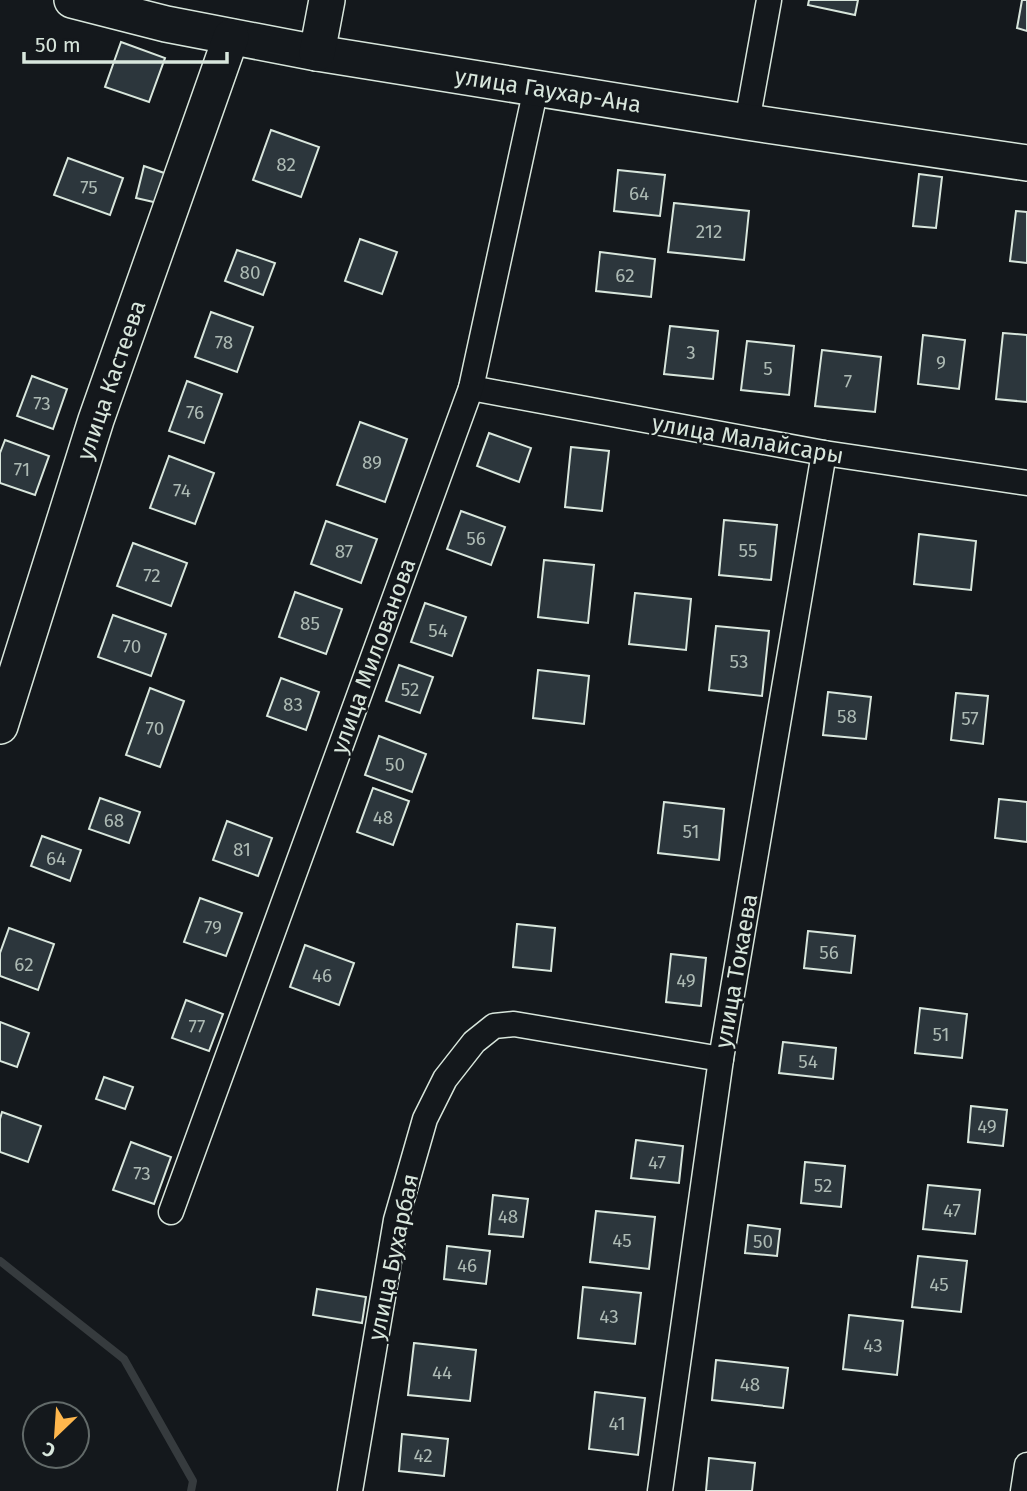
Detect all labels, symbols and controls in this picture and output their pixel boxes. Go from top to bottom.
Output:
scale bar [24,21,228,65]
text: 50 m [35,32,81,58]
street label: улица Гаухар-Ана [453,61,643,119]
house number: 82 [276,153,296,176]
house number: 75 [80,176,98,199]
house number: 64 [629,182,649,205]
house number: 212 [696,220,722,243]
house number: 80 [239,261,261,284]
house number: 62 [615,264,635,287]
street label: улица Кастеева [71,296,151,464]
house number: 78 [215,331,233,354]
house number: 3 [686,341,696,364]
house number: 9 [936,351,946,374]
house number: 5 [763,357,773,380]
house number: 7 [844,370,852,393]
house number: 73 [33,392,51,415]
house number: 76 [186,401,204,424]
street label: улица Малайсары [650,408,846,470]
house number: 89 [362,451,382,474]
house number: 71 [14,458,30,481]
house number: 74 [173,479,191,502]
house number: 56 [466,527,486,550]
house number: 55 [739,539,757,562]
house number: 87 [335,540,353,563]
street label: улица Милованова [325,554,421,758]
house number: 72 [143,564,161,587]
house number: 85 [300,612,320,635]
house number: 54 [428,619,448,642]
house number: 70 [123,635,141,658]
house number: 53 [730,650,748,673]
house number: 52 [401,678,419,701]
house number: 83 [283,693,303,716]
house number: 58 [837,705,857,728]
house number: 57 [961,707,979,730]
house number: 70 [146,717,164,740]
house number: 50 [385,753,405,776]
house number: 48 [373,806,393,829]
house number: 68 [104,809,124,832]
house number: 51 [683,820,699,843]
house number: 81 [233,838,251,861]
house number: 64 [46,847,66,870]
street label: улица Токаева [709,892,763,1050]
house number: 79 [204,916,222,939]
house number: 56 [819,941,839,964]
house number: 62 [14,953,34,976]
house number: 46 [312,964,332,987]
house number: 49 [676,969,696,992]
house number: 77 [189,1015,205,1038]
house number: 51 [933,1023,949,1046]
house number: 54 [798,1050,818,1073]
house number: 49 [977,1115,997,1138]
house number: 47 [648,1151,666,1174]
house number: 73 [133,1162,151,1185]
street label: улица Бухарбая [362,1171,424,1343]
house number: 52 [814,1174,832,1197]
house number: 47 [943,1199,961,1222]
house number: 48 [498,1205,518,1228]
house number: 45 [612,1229,632,1252]
house number: 50 [753,1230,773,1253]
house number: 46 [457,1254,477,1277]
house number: 45 [929,1273,949,1296]
house number: 43 [599,1305,619,1328]
house number: 43 [863,1334,883,1357]
house number: 44 [432,1361,452,1384]
house number: 48 [740,1373,760,1396]
north arrow [21,1400,91,1470]
house number: 41 [608,1412,626,1435]
text: С [39,1437,59,1463]
house number: 42 [413,1444,433,1467]

